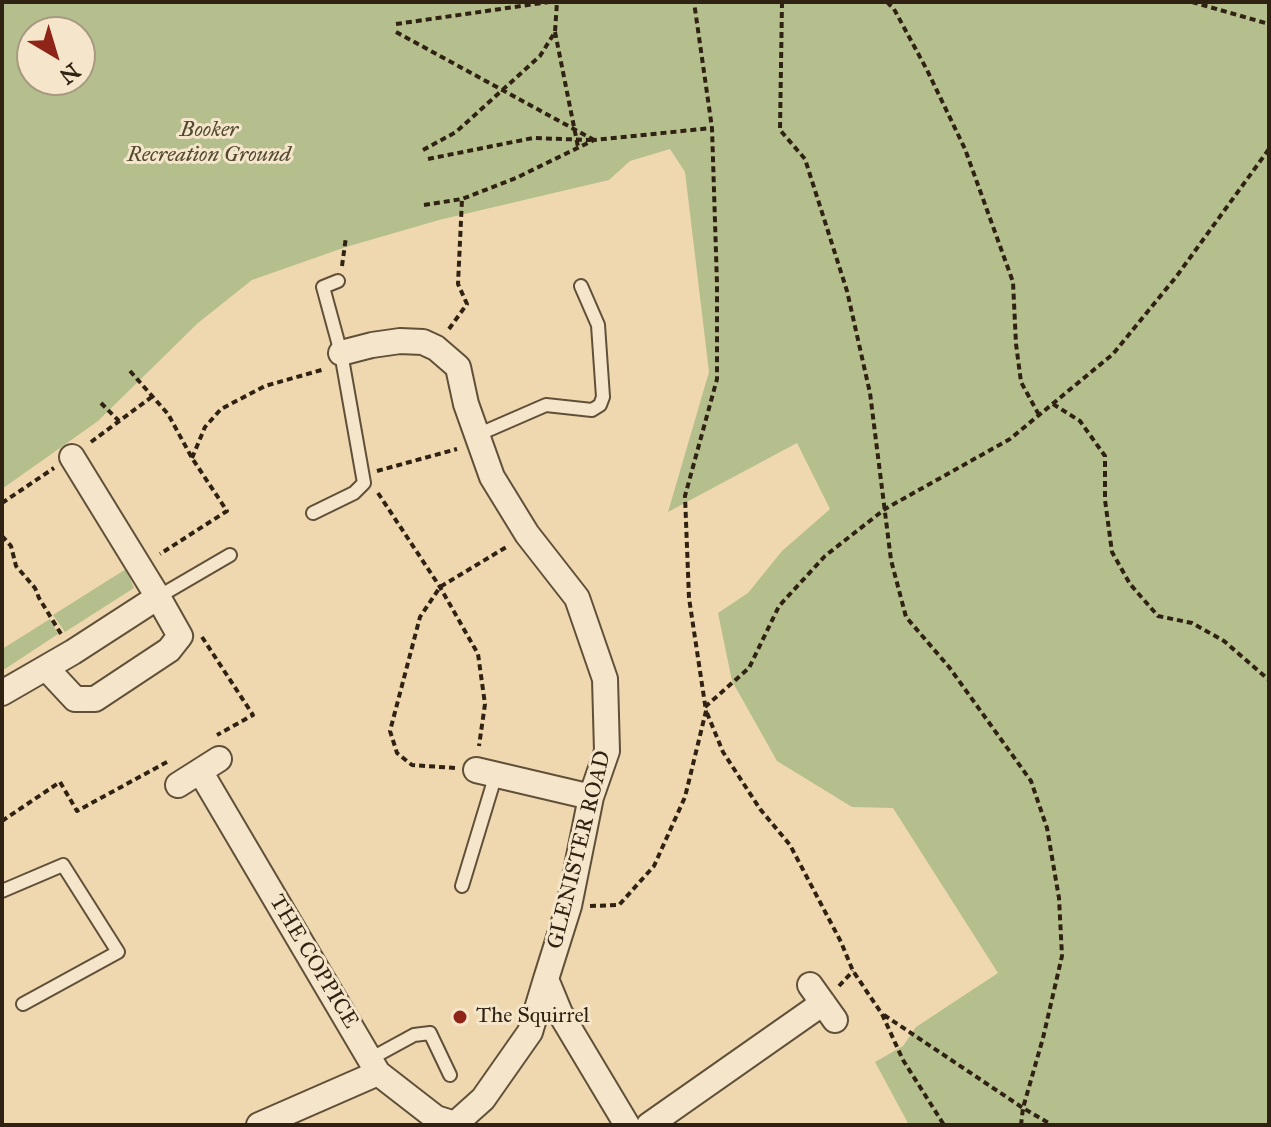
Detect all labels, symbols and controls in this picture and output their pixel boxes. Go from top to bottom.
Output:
north arrow [16,16,96,96]
text: N [54,57,86,90]
park label: Booker Recreation Ground [127,118,291,170]
street label: GLENISTER ROAD [543,748,617,952]
street label: THE COPPICE [263,890,363,1034]
place label: The Squirrel [476,1004,590,1030]
marker: The Squirrel [451,1008,469,1026]

